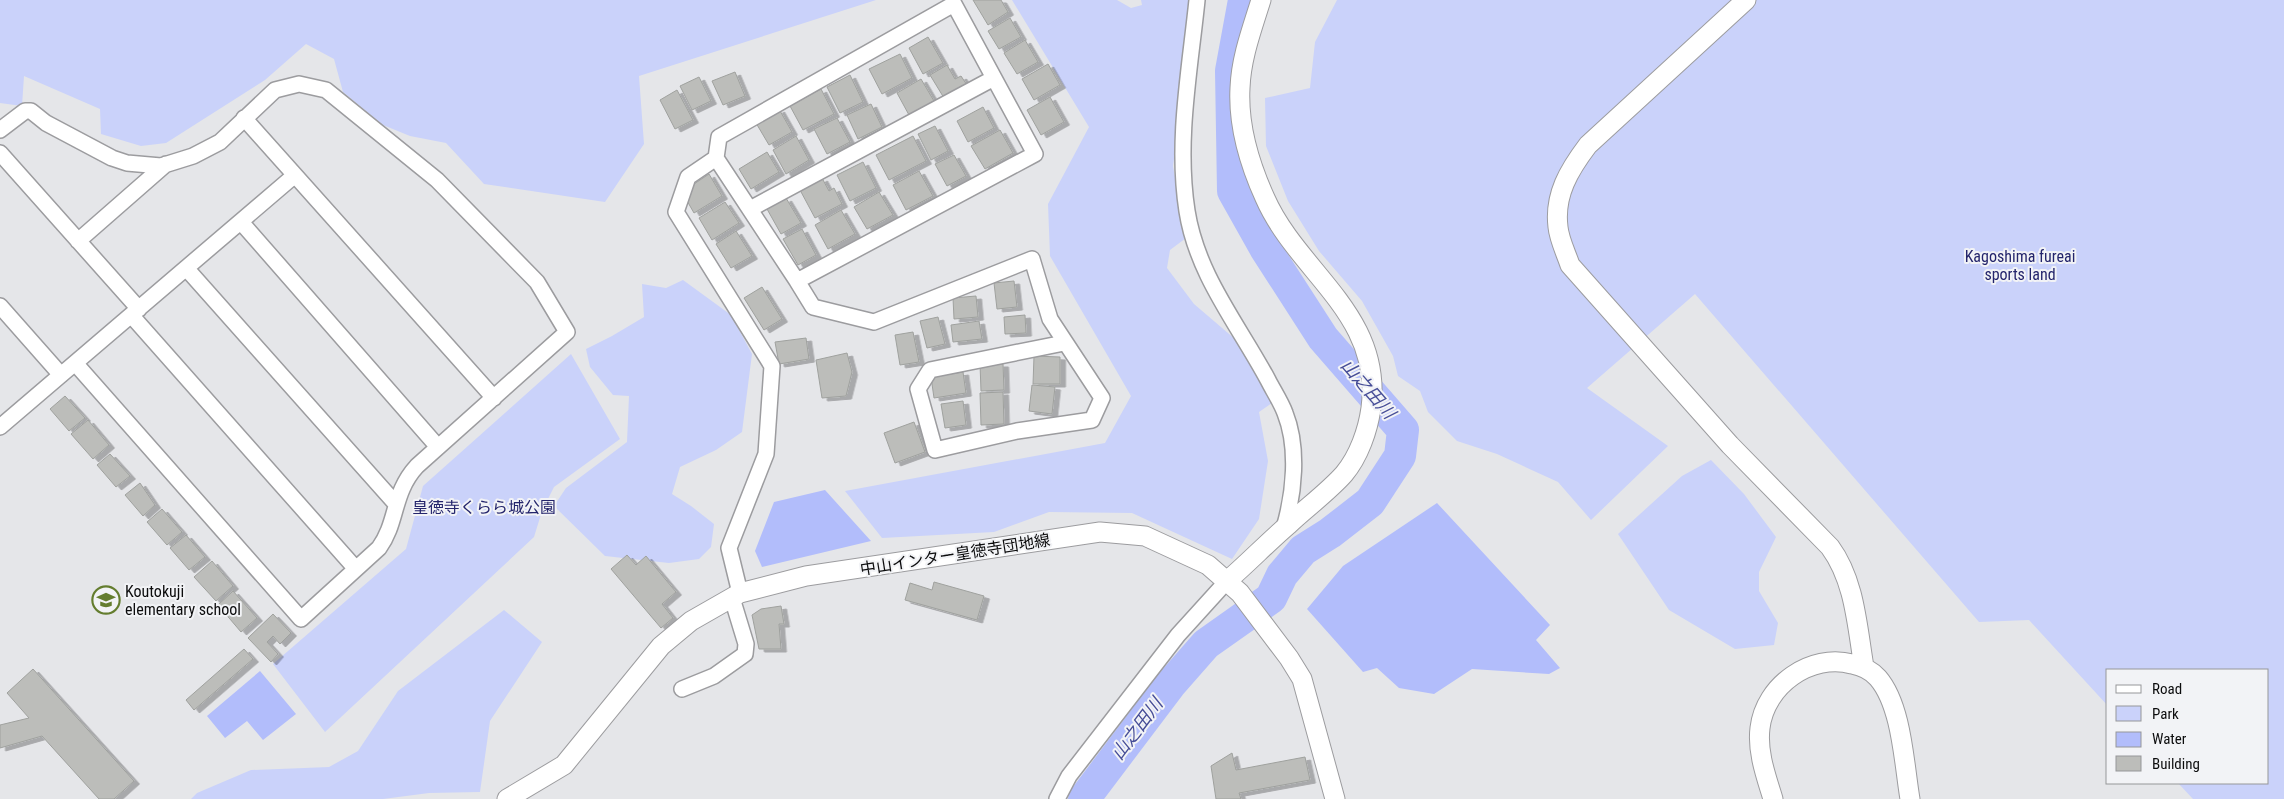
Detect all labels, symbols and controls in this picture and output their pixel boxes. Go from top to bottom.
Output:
park label: Kagoshima fureai sports land [1965,247,2075,284]
water label: 山之田川 [1337,355,1401,424]
park label: 皇徳寺くらら城公園 [412,498,556,517]
street label: 中山インター皇徳寺団地線 [859,530,1051,579]
place label: Koutokuji elementary school [125,582,241,619]
school or university icon: Koutokuji elementary school [91,585,121,615]
legend [2106,669,2269,784]
text: Road [2152,680,2182,698]
water label: 山之田川 [1107,692,1168,764]
text: Park [2152,705,2179,723]
text: Water [2152,730,2187,748]
text: Building [2152,755,2200,773]

